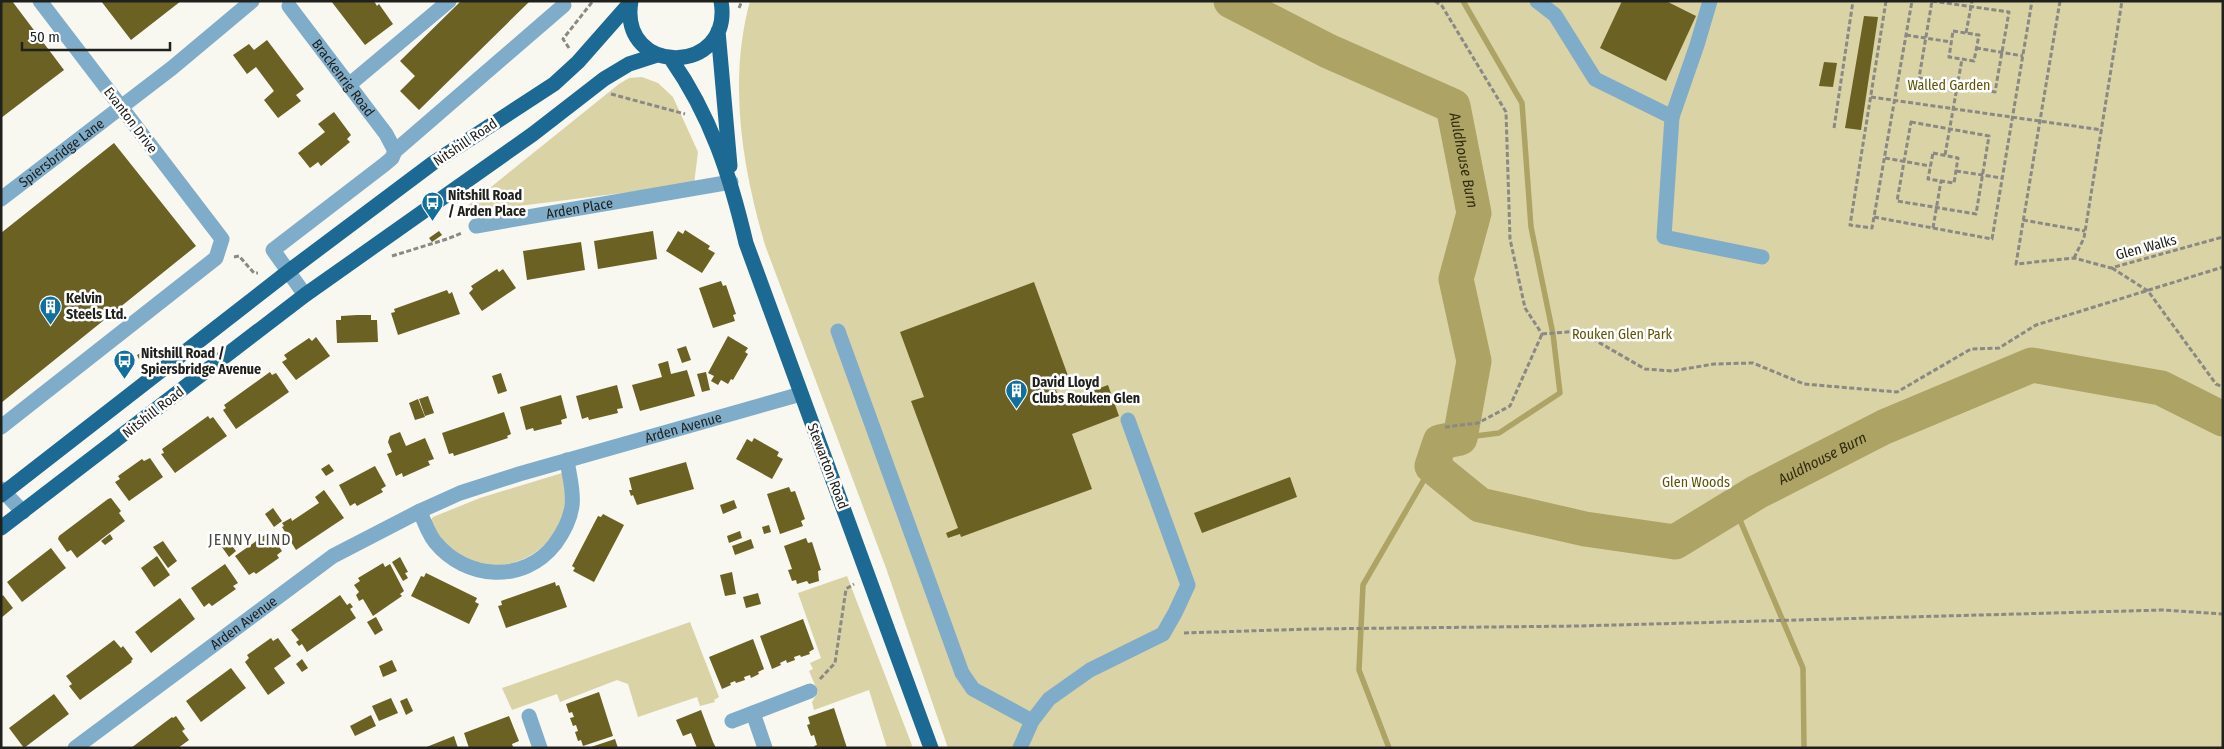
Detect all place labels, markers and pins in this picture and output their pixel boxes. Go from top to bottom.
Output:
place label: Nitshill Road / Arden Place [448,187,526,220]
bus stop icon: Nitshill Road / Arden Place [420,191,444,222]
place label: Kelvin Steels Ltd. [66,290,127,323]
building icon: Kelvin Steels Ltd. [38,294,62,325]
place label: Nitshill Road / Spiersbridge Avenue [141,345,261,378]
bus stop icon: Nitshill Road / Spiersbridge Avenue [113,349,137,380]
place label: David Lloyd Clubs Rouken Glen [1032,374,1140,407]
building icon: David Lloyd Clubs Rouken Glen [1004,378,1028,409]

